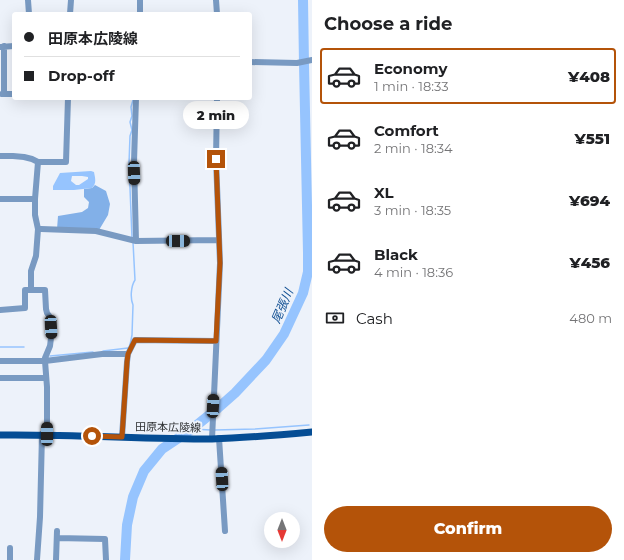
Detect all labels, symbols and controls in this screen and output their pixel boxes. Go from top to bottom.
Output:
text: Choose a ride [324,13,452,35]
text: 田原本広陵線 [48,29,138,48]
icon: car [326,58,362,94]
text: Economy [374,59,447,78]
text: Drop-off [48,66,115,85]
text: ¥408 [568,67,610,86]
text: 1 min · 18:33 [374,78,449,94]
callout: 2 min [183,101,249,129]
text: 2 min [197,107,235,123]
icon: car [326,120,362,156]
text: Comfort [374,121,439,140]
text: ¥551 [574,129,610,148]
text: 2 min · 18:34 [374,140,453,156]
route end [207,150,225,168]
car [128,161,140,185]
icon: car [326,182,362,218]
text: XL [374,183,393,202]
text: ¥694 [569,191,610,210]
text: 3 min · 18:35 [374,202,451,218]
car [166,235,190,247]
icon: car [326,244,362,280]
text: Black [374,245,418,264]
text: ¥456 [570,253,610,272]
text: 4 min · 18:36 [374,264,453,280]
water label: 尾張川 [268,285,297,326]
icon: cash [324,307,346,329]
text: Cash [356,309,393,328]
text: 480 m [569,310,612,326]
car [44,315,58,339]
car [206,394,220,418]
street label: 田原本広陵線 [135,419,201,435]
car [41,422,53,446]
route start [83,427,101,445]
car [215,467,229,491]
button: Confirm [324,506,612,552]
north arrow [264,512,300,548]
map controls [264,512,300,548]

